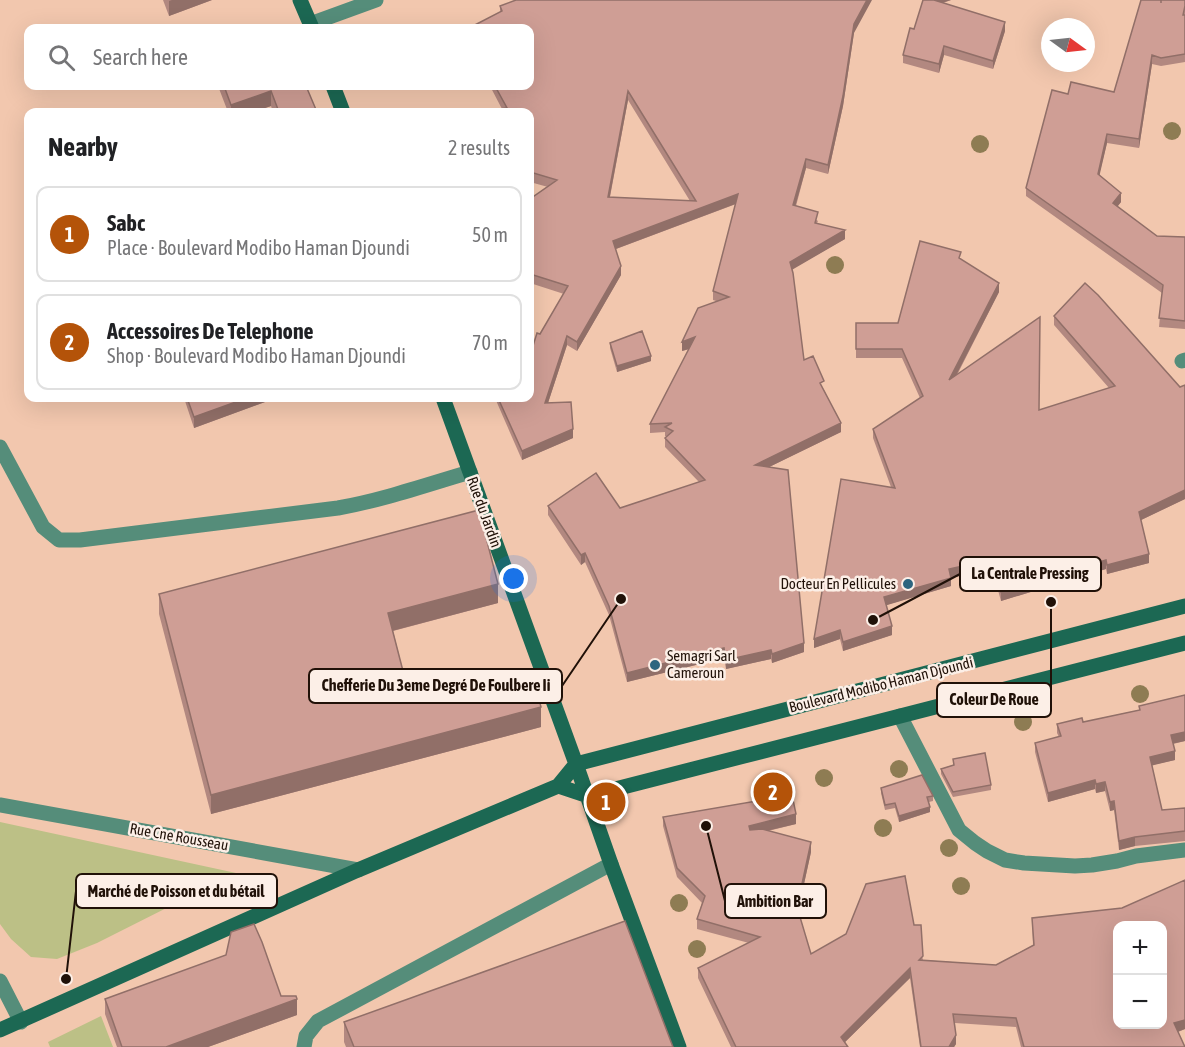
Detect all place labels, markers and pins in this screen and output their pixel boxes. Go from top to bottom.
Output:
callout: La Centrale Pressing [960,557,1101,591]
place label: Docteur En Pellicules [780,575,896,592]
marker: Docteur En Pellicules [901,577,915,591]
place label: Semagri Sarl Cameroun [667,647,736,681]
marker: Semagri Sarl Cameroun [648,658,662,672]
callout: Chefferie Du 3eme Degré De Foulbere Ii [309,669,562,703]
callout: Coleur De Roue [937,683,1051,717]
pin: 2 [754,770,792,814]
pin: 1 [586,780,626,824]
callout: Marché de Poisson et du bétail [76,874,277,908]
callout: Ambition Bar [725,884,826,918]

